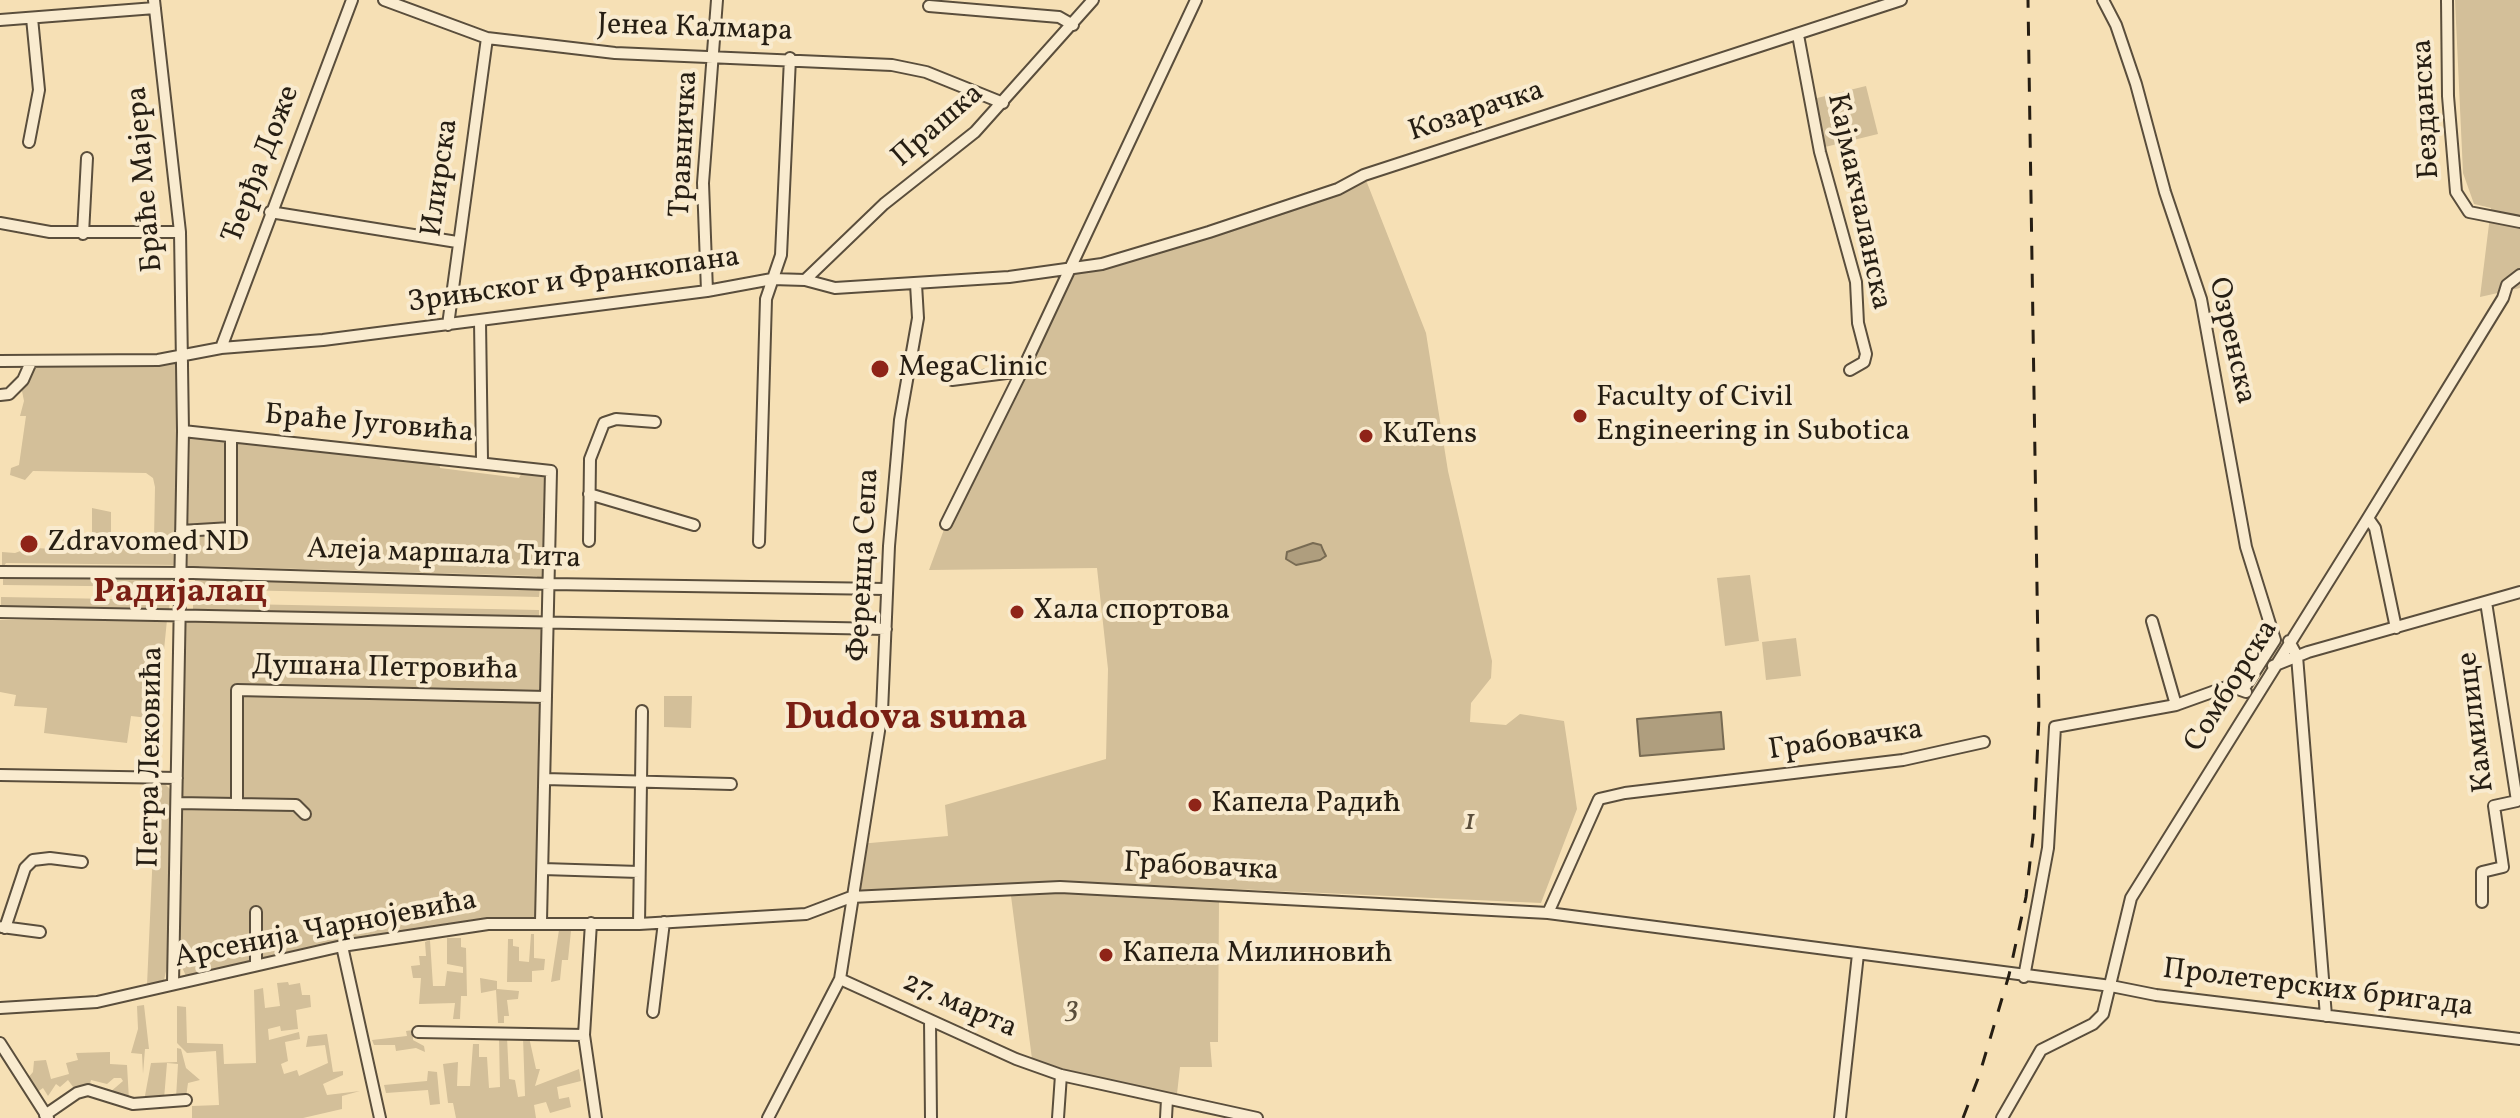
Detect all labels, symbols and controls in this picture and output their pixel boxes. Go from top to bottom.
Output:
street label: Јенеа Калмара [596,9,794,51]
street label: Безданска [2406,38,2450,180]
street label: Травничка [664,70,708,218]
street label: Козарачка [1405,74,1549,152]
street label: Прашка [886,77,992,177]
street label: Ђерђа Доже [216,81,310,249]
street label: Браће Мајера [121,85,173,273]
street label: Кајмакчаланска [1816,90,1898,314]
street label: Илирска [416,117,468,239]
street label: Зрињског и Франкопана [406,241,742,323]
street label: Озренска [2198,274,2262,408]
place label: MegaClinic [898,351,1048,387]
marker: MegaClinic [869,358,891,380]
place label: Faculty of Civil Engineering in Subotica [1596,381,1910,452]
street label: Браће Југовића [263,399,475,453]
marker: Faculty of Civil Engineering in Subotica [1571,407,1589,425]
place label: KuTens [1382,418,1477,454]
marker: KuTens [1357,427,1375,445]
street label: Ференца Сепа [843,467,889,663]
place label: Zdravomed ND [47,526,249,562]
marker: Zdravomed ND [18,533,40,555]
street label: Алеја маршала Тита [306,533,582,579]
district label: Радијалац [93,575,267,615]
place label: Хала спортова [1033,594,1230,630]
marker: Хала спортова [1008,603,1026,621]
street label: Сомборска [2178,614,2288,760]
street label: Петра Лековића [133,646,173,868]
street label: Душана Петровића [251,650,519,690]
street label: Камилице [2452,650,2504,794]
district label: Dudova suma [785,698,1027,744]
street label: Грабовачка [1766,713,1926,771]
place label: Капела Радић [1211,787,1401,823]
marker: Капела Радић [1186,796,1204,814]
park label: 1 [1464,805,1476,841]
street label: Грабовачка [1122,847,1280,891]
street label: Арсенија Чарнојевића [172,884,480,978]
place label: Капела Милиновић [1122,937,1393,973]
marker: Капела Милиновић [1097,946,1115,964]
street label: Пролетерских бригада [2161,953,2475,1027]
street label: 27. марта [896,966,1022,1048]
park label: 3 [1065,992,1079,1028]

